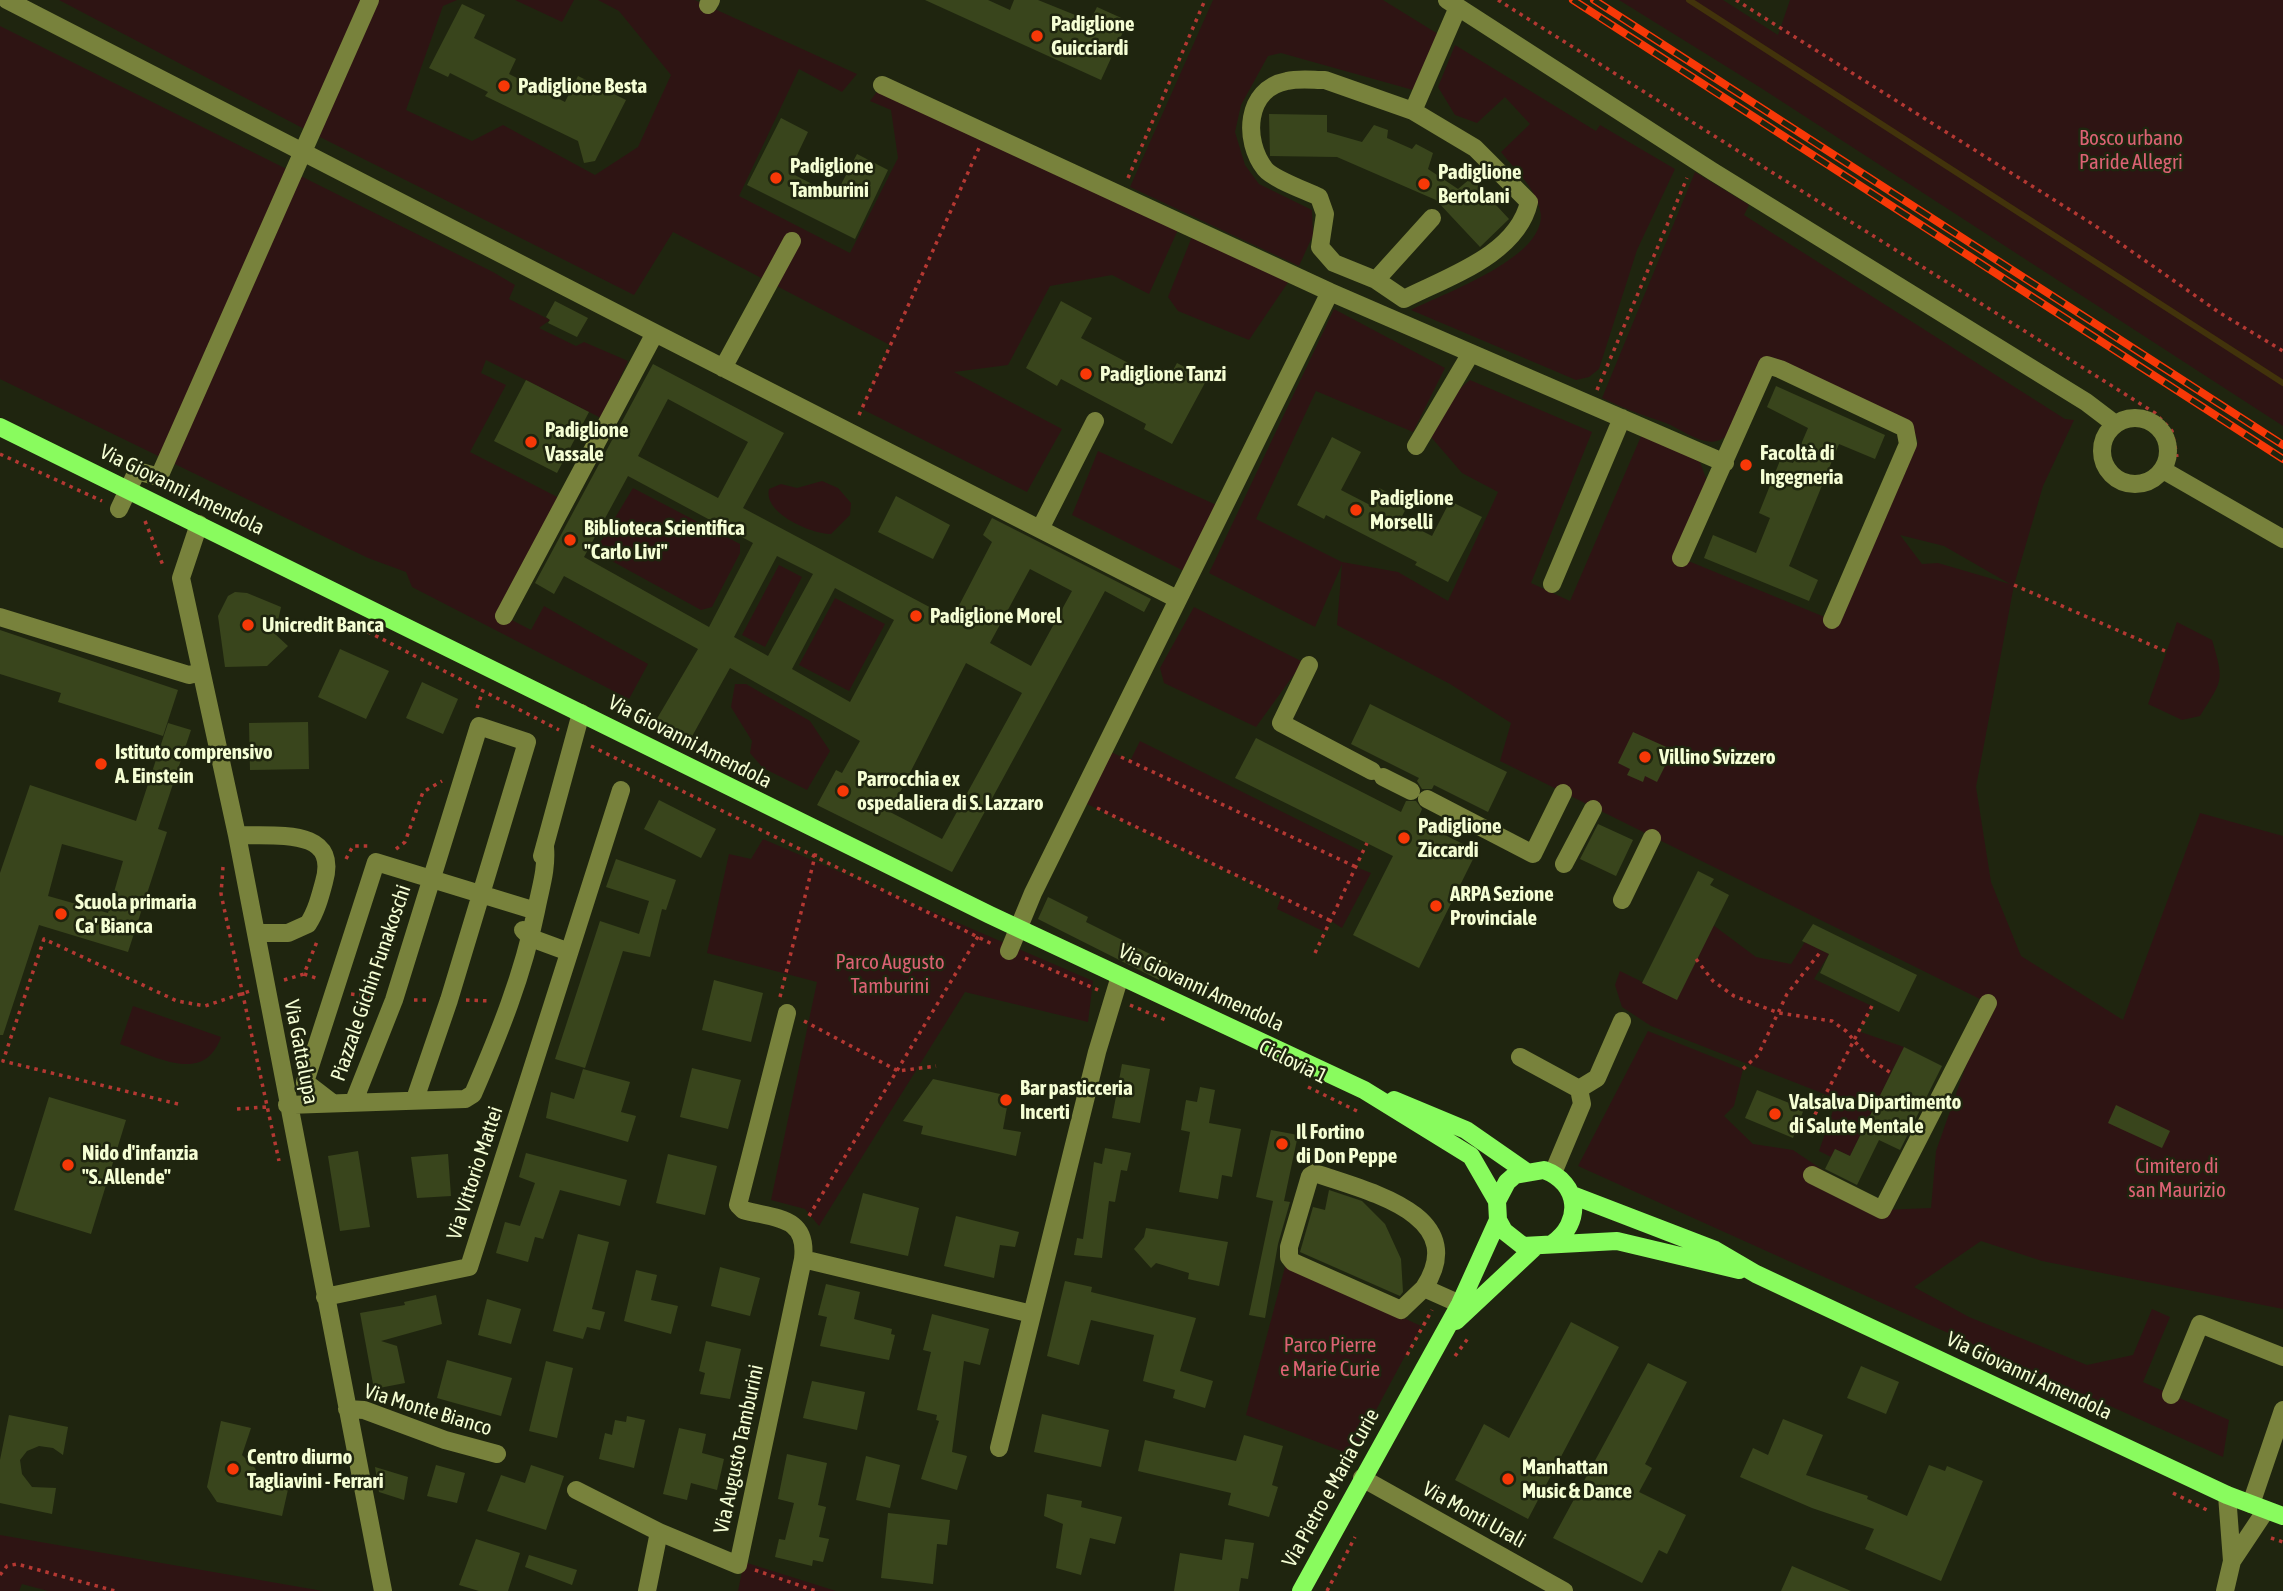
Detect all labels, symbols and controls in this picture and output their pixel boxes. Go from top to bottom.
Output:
place label: Padiglione Guicciardi [1051,11,1134,61]
marker: Padiglione Guicciardi [1029,28,1045,44]
place label: Padiglione Besta [518,73,647,99]
marker: Padiglione Besta [496,78,512,94]
park label: Bosco urbano Paride Allegri [2079,125,2183,175]
place label: Padiglione Tamburini [790,153,873,203]
place label: Padiglione Bertolani [1438,159,1521,209]
marker: Padiglione Tamburini [768,170,784,186]
marker: Padiglione Bertolani [1416,176,1432,192]
place label: Padiglione Tanzi [1100,361,1226,387]
marker: Padiglione Tanzi [1078,366,1094,382]
place label: Padiglione Vassale [545,417,628,467]
marker: Padiglione Vassale [523,434,539,450]
street label: Via Giovanni Amendola [96,439,268,541]
place label: Facoltà di Ingegneria [1760,440,1843,490]
marker: Facoltà di Ingegneria [1738,457,1754,473]
place label: Padiglione Morselli [1370,485,1453,535]
marker: Padiglione Morselli [1348,502,1364,518]
place label: Biblioteca Scientifica "Carlo Livi" [584,515,745,565]
marker: Biblioteca Scientifica "Carlo Livi" [562,532,578,548]
place label: Padiglione Morel [930,603,1062,629]
marker: Padiglione Morel [908,608,924,624]
place label: Unicredit Banca [262,612,384,638]
marker: Unicredit Banca [240,617,256,633]
street label: Via Giovanni Amendola [604,690,776,794]
place label: Istituto comprensivo A. Einstein [115,739,273,789]
place label: Villino Svizzero [1659,744,1776,770]
marker: Villino Svizzero [1637,749,1653,765]
marker: Istituto comprensivo A. Einstein [93,756,109,772]
place label: Parrocchia ex ospedaliera di S. Lazzaro [857,766,1044,816]
marker: Parrocchia ex ospedaliera di S. Lazzaro [835,783,851,799]
place label: Padiglione Ziccardi [1418,813,1501,863]
marker: Padiglione Ziccardi [1396,830,1412,846]
street label: Piazzale Gichin Funakoschi [326,881,416,1085]
place label: ARPA Sezione Provinciale [1450,881,1554,931]
place label: Scuola primaria Ca' Bianca [75,889,196,939]
marker: ARPA Sezione Provinciale [1428,898,1444,914]
marker: Scuola primaria Ca' Bianca [53,906,69,922]
street label: Via Giovanni Amendola [1114,939,1288,1037]
park label: Parco Augusto Tamburini [835,949,945,999]
street label: Via Gattalupa [279,998,323,1106]
street label: Ciclovia 1 [1255,1035,1331,1089]
place label: Bar pasticceria Incerti [1020,1075,1133,1125]
place label: Valsalva Dipartimento di Salute Mentale [1789,1089,1961,1139]
marker: Bar pasticceria Incerti [998,1092,1014,1108]
street label: Via Vittorio Mattei [442,1103,508,1243]
marker: Valsalva Dipartimento di Salute Mentale [1767,1106,1783,1122]
place label: Il Fortino di Don Peppe [1296,1119,1397,1169]
marker: Il Fortino di Don Peppe [1274,1136,1290,1152]
place label: Nido d'infanzia "S. Allende" [82,1140,198,1190]
park label: Cimitero di san Maurizio [2128,1153,2226,1203]
marker: Nido d'infanzia "S. Allende" [60,1157,76,1173]
street label: Via Giovanni Amendola [1942,1327,2116,1425]
park label: Parco Pierre e Marie Curie [1280,1332,1380,1382]
street label: Via Augusto Tamburini [709,1362,769,1536]
street label: Via Monte Bianco [361,1379,495,1441]
street label: Via Pietro e Maria Curie [1277,1404,1385,1572]
place label: Centro diurno Tagliavini - Ferrari [247,1444,384,1494]
place label: Manhattan Music & Dance [1522,1454,1632,1504]
marker: Centro diurno Tagliavini - Ferrari [225,1461,241,1477]
marker: Manhattan Music & Dance [1500,1471,1516,1487]
street label: Via Monti Urali [1418,1476,1530,1554]

